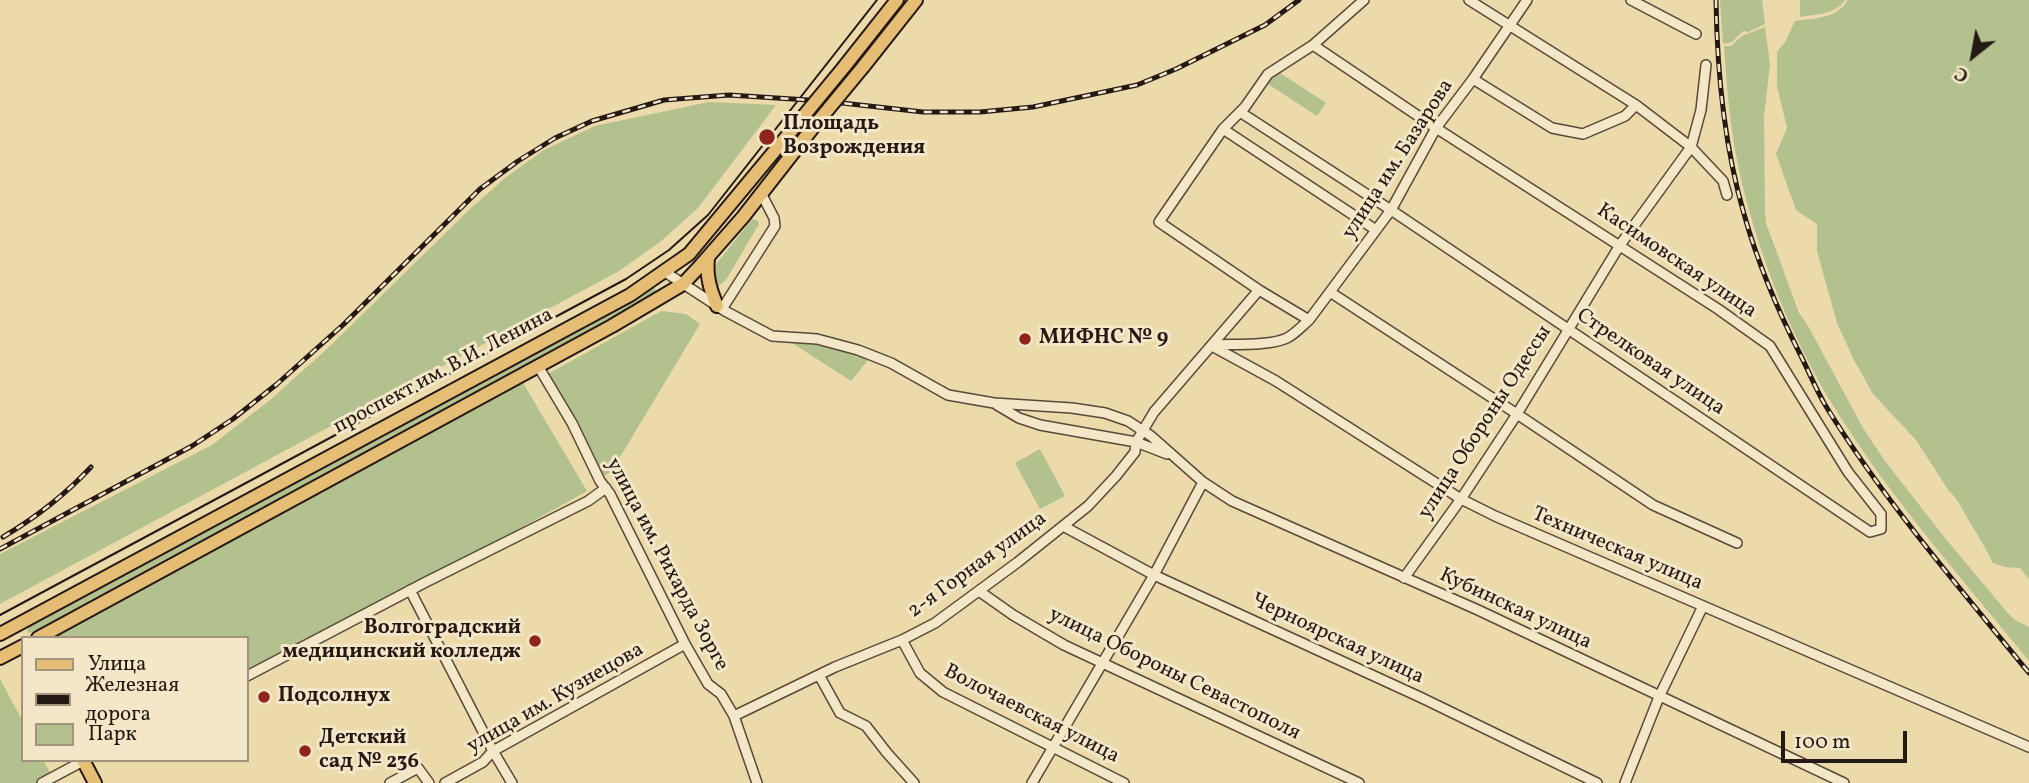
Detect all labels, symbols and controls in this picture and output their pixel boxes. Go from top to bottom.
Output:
north arrow [1938,21,2008,91]
text: С [1950,60,1974,88]
street label: улица им. Базарова [1338,75,1460,245]
place label: Площадь Возрождения [783,112,925,162]
marker: Площадь Возрождения [757,127,777,147]
street label: Касимовская улица [1591,199,1761,325]
street label: проспект им. В.И. Ленина [330,303,558,441]
street label: Стрелковая улица [1571,304,1729,422]
street label: улица Обороны Одессы [1414,321,1558,525]
place label: МИФНС № 9 [1039,326,1168,352]
marker: МИФНС № 9 [1017,331,1033,347]
street label: улица им. Рихарда Зорге [599,454,733,676]
street label: Техническая улица [1528,503,1706,597]
street label: 2-я Горная улица [904,507,1052,625]
street label: Кубинская улица [1435,564,1595,656]
street label: Черноярская улица [1246,589,1428,691]
street label: улица Обороны Севастополя [1044,603,1304,747]
place label: Волгоградский медицинский колледж [282,616,521,666]
marker: Волгоградский медицинский колледж [527,633,543,649]
legend [21,636,248,762]
street label: улица им. Кузнецова [463,638,649,760]
text: Улица [88,650,146,679]
street label: Волочаевская улица [939,660,1123,770]
text: Железная дорога [85,671,179,729]
place label: Подсолнух [278,684,390,710]
marker: Подсолнух [256,689,272,705]
scale bar [1784,716,1910,760]
text: Парк [88,720,137,749]
place label: Детский сад № 236 [319,726,419,776]
text: 100 m [1794,728,1851,757]
marker: Детский сад № 236 [297,743,313,759]

